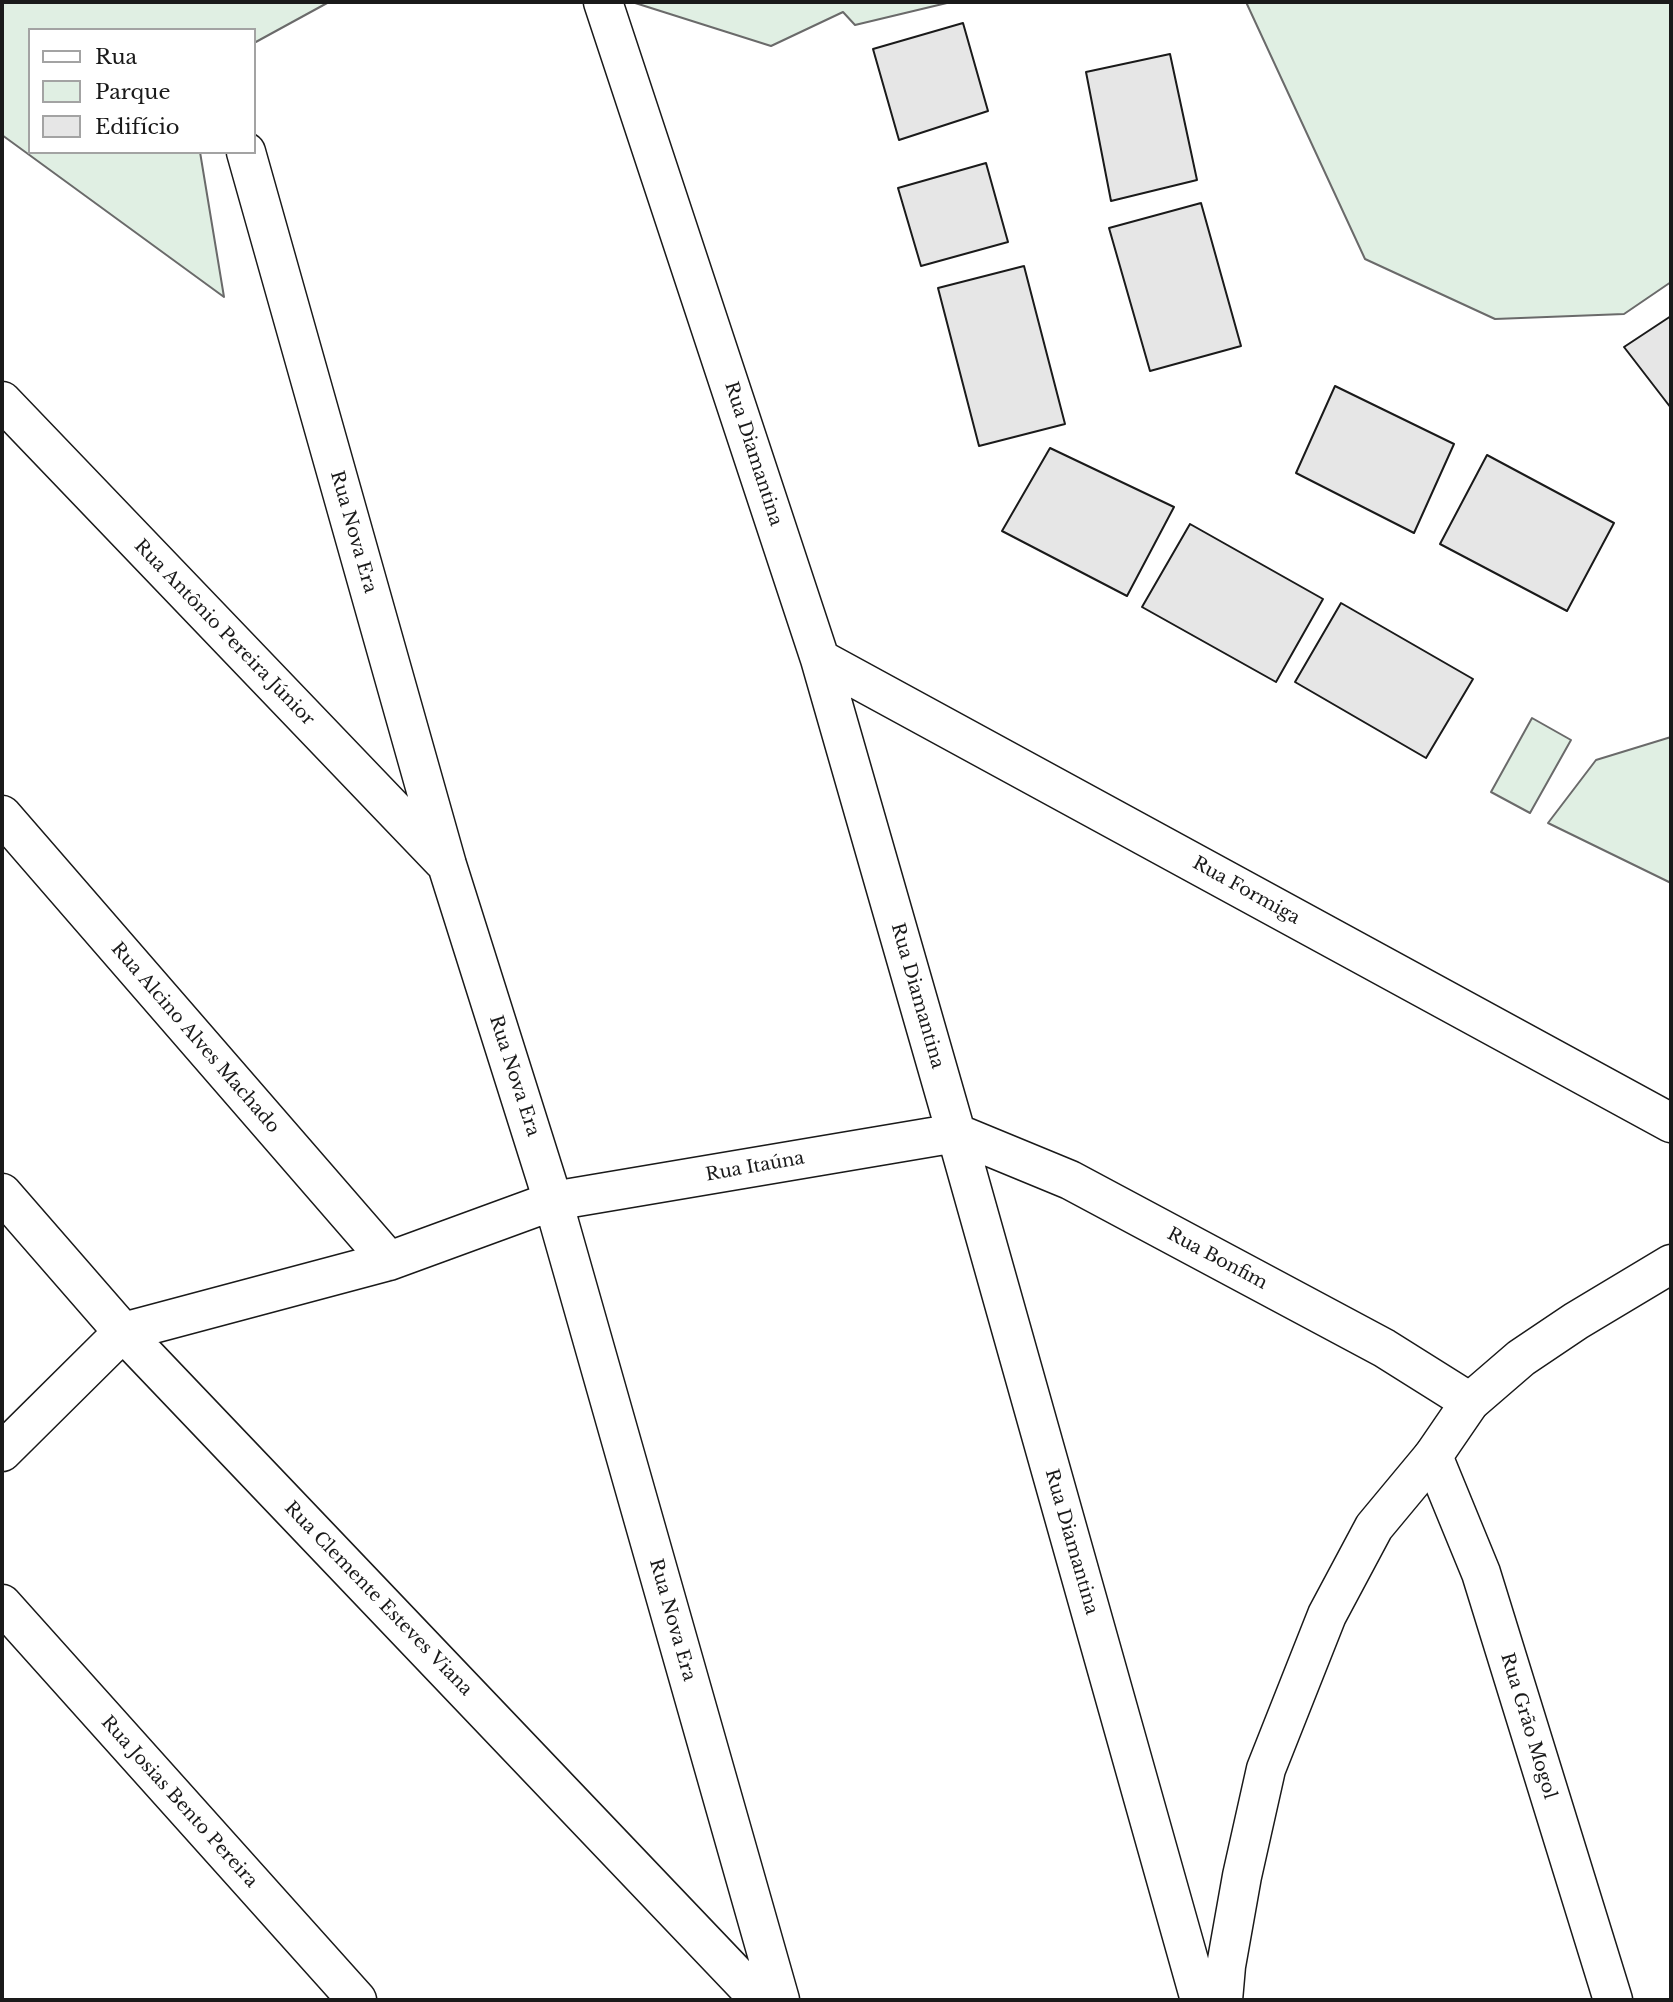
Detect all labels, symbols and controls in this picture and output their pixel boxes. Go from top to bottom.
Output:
legend [28,28,256,154]
text: Rua [95,44,137,70]
text: Parque [95,79,170,105]
text: Edifício [95,114,180,140]
street label: Rua Diamantina [719,379,787,529]
street label: Rua Nova Era [325,468,381,596]
street label: Rua Antônio Pereira Júnior [129,536,319,730]
street label: Rua Formiga [1189,853,1303,929]
street label: Rua Diamantina [886,921,948,1071]
street label: Rua Alcino Alves Machado [106,938,284,1138]
street label: Rua Nova Era [484,1013,544,1139]
street label: Rua Itaúna [704,1148,806,1186]
street label: Rua Bonfim [1163,1224,1271,1294]
street label: Rua Diamantina [1040,1467,1102,1617]
street label: Rua Clemente Esteves Viana [280,1498,476,1700]
street label: Rua Nova Era [644,1556,700,1684]
street label: Rua Grão Mogol [1495,1650,1561,1802]
street label: Rua Josias Bento Pereira [96,1712,262,1892]

